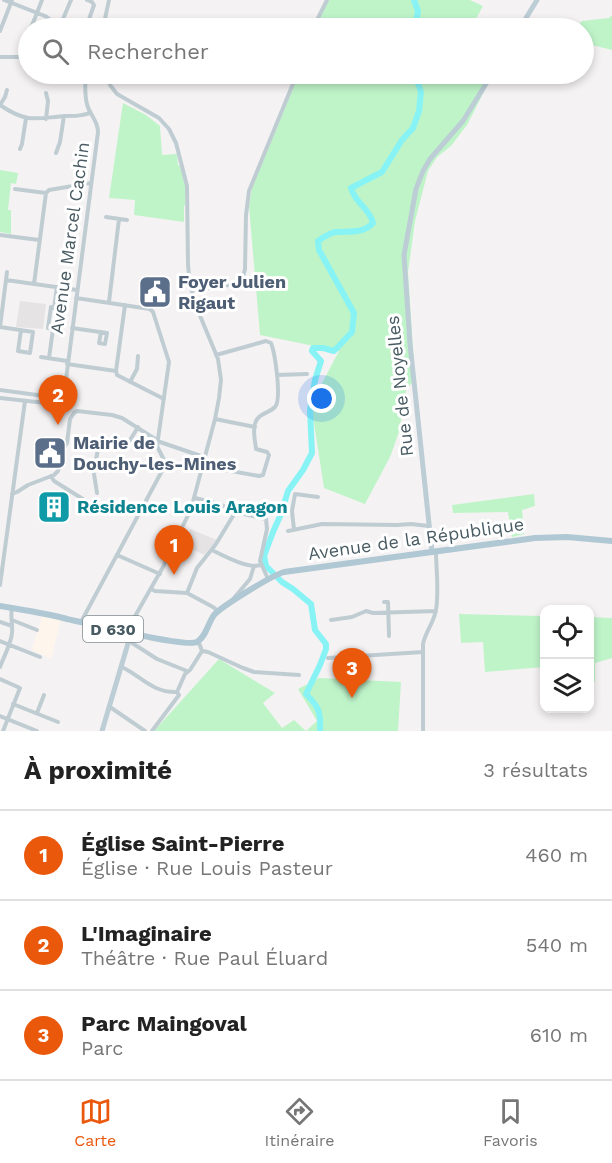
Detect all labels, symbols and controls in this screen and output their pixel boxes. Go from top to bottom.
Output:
search box [18,18,594,84]
icon: search [39,35,72,68]
text: Rechercher [87,39,209,64]
street label: Avenue Marcel Cachin [46,141,93,335]
place label: Foyer Julien Rigaut [178,271,286,313]
public building icon: Foyer Julien Rigaut [137,274,173,310]
street label: Rue de Noyelles [382,315,417,457]
pin: 2 [38,376,78,425]
your location [307,384,336,413]
place label: Mairie de Douchy-les-Mines [73,432,237,474]
public building icon: Mairie de Douchy-les-Mines [32,435,68,471]
building icon: Résidence Louis Aragon [36,489,72,525]
place label: Résidence Louis Aragon [77,496,288,517]
street label: Avenue de la République [307,513,525,564]
pin: 1 [154,526,194,575]
map controls [540,605,594,713]
button: locate [540,605,594,659]
road number: D 630 [83,616,143,642]
pin: 3 [332,648,372,698]
button: layers [540,659,594,713]
text: À proximité [24,755,172,785]
text: 3 résultats [483,758,588,782]
text: Église Saint-Pierre [81,831,284,856]
text: 1 [39,843,48,867]
text: 460 m [525,843,588,867]
text: Église · Rue Louis Pasteur [81,856,333,880]
text: L'Imaginaire [81,921,212,946]
text: 2 [38,933,49,957]
text: 540 m [526,933,588,957]
text: Théâtre · Rue Paul Éluard [81,946,328,970]
text: Parc Maingoval [81,1011,247,1036]
text: 3 [38,1023,49,1047]
text: 610 m [530,1023,588,1047]
text: Parc [81,1036,124,1060]
tab: Carte [74,1095,116,1150]
tab: Itinéraire [265,1095,335,1150]
tab: Favoris [483,1095,538,1150]

